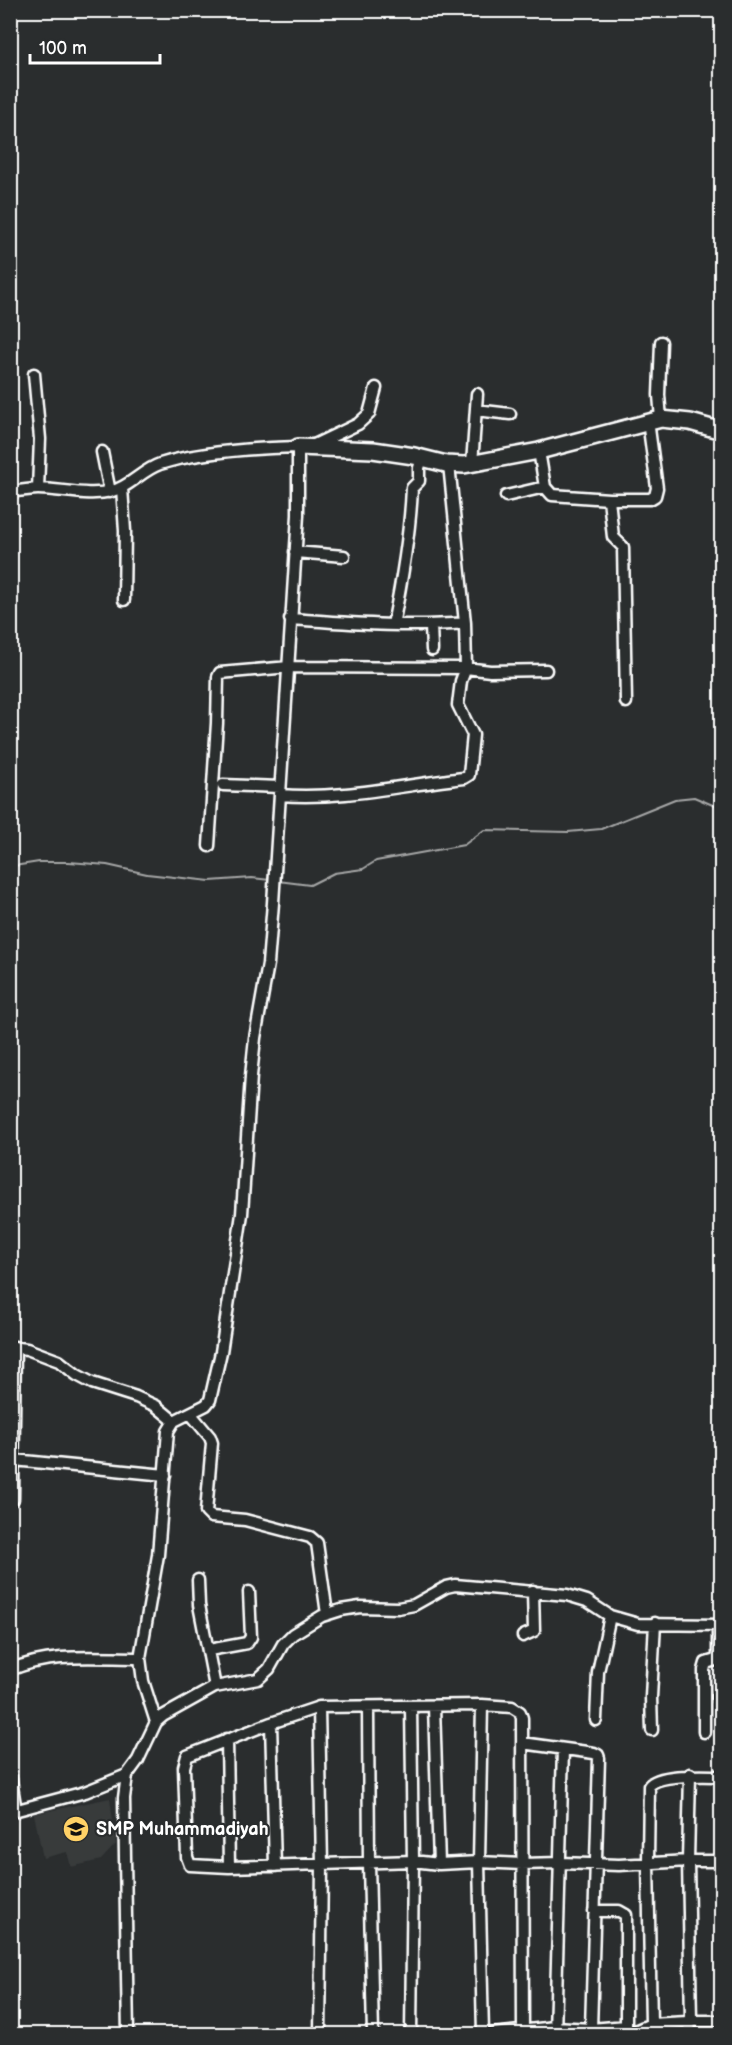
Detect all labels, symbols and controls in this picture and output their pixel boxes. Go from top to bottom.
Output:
scale bar [30,27,160,65]
text: 100 m [39,38,87,59]
school or university icon: SMP Muhammadiyah [61,1814,91,1844]
place label: SMP Muhammadiyah [96,1819,268,1840]

